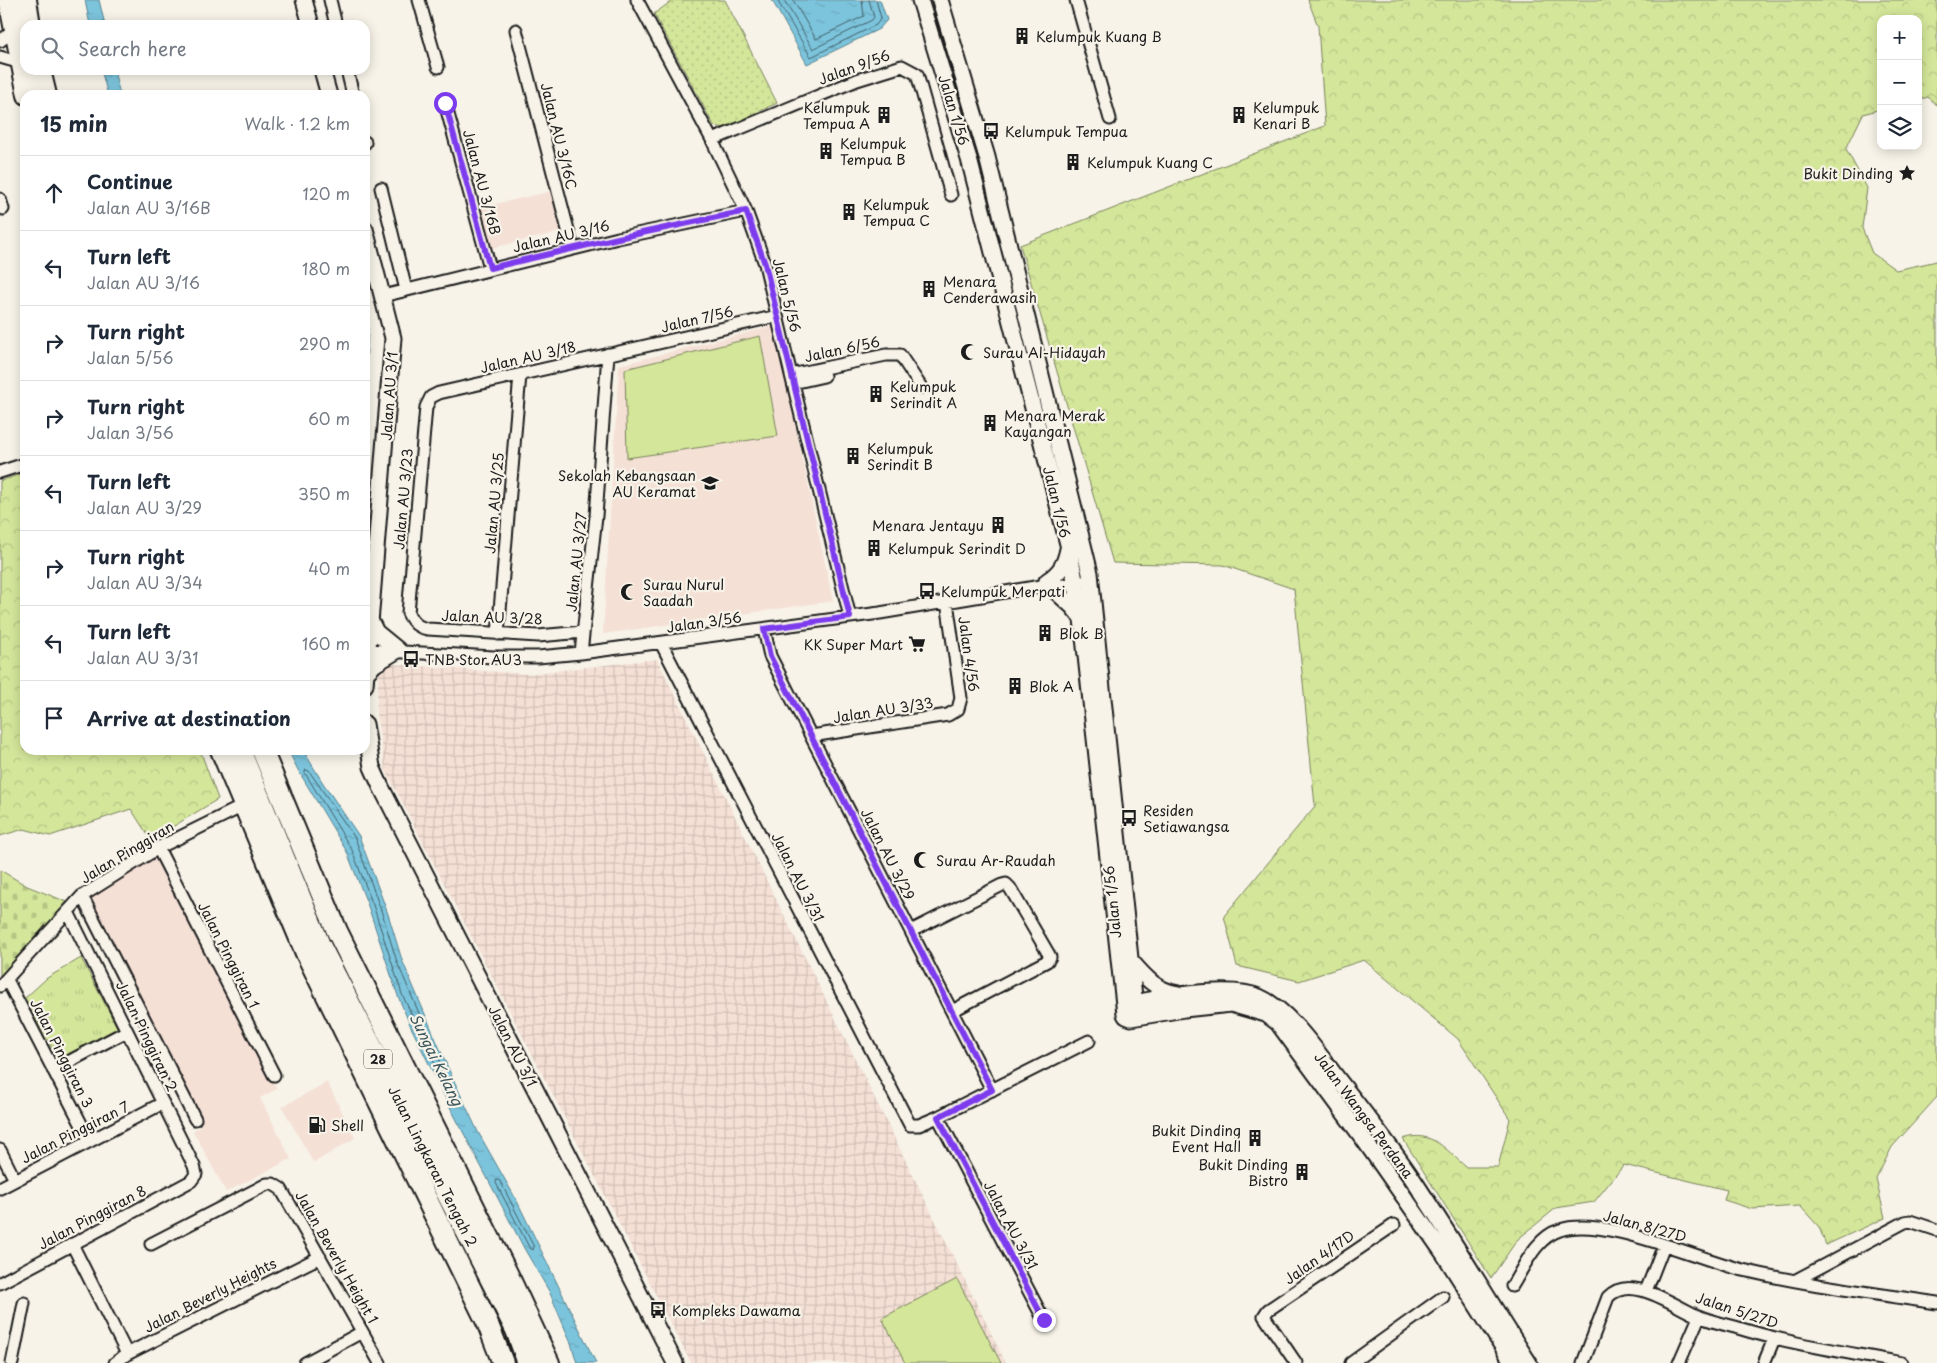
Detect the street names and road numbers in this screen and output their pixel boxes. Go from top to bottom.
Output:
street label: Jalan 9/56 [815,44,893,90]
street label: Jalan 1/56 [933,72,975,148]
street label: Jalan AU 3/16C [536,80,582,192]
street label: Jalan AU 3/16B [458,127,506,237]
street label: Jalan AU 3/16 [510,215,612,257]
street label: Jalan 5/56 [768,256,806,334]
street label: Jalan 7/56 [659,300,735,338]
street label: Jalan 6/56 [802,331,882,367]
street label: Jalan AU 3/18 [478,336,578,378]
street label: Jalan AU 3/1 [375,351,403,441]
street label: Jalan AU 3/23 [388,447,418,551]
street label: Jalan AU 3/25 [479,452,509,554]
street label: Jalan 1/56 [1038,464,1076,540]
street label: Jalan AU 3/27 [560,511,592,613]
street label: Jalan AU 3/28 [441,605,543,629]
street label: Jalan 3/56 [665,606,743,638]
street label: Jalan 4/56 [953,615,985,693]
street label: Jalan AU 3/33 [831,692,935,728]
street label: Jalan AU 3/29 [856,804,920,904]
street label: Jalan Pinggiran [76,816,178,888]
street label: Jalan AU 3/31 [767,829,829,925]
street label: Jalan 1/56 [1098,864,1126,939]
street label: Jalan Pinggiran 1 [193,898,265,1012]
street label: Jalan Pinggiran 2 [111,977,183,1095]
street label: Jalan Pinggiran 3 [25,995,99,1111]
street label: Jalan AU 3/1 [483,1002,543,1090]
street label: Jalan Wangsa Perdana [1309,1047,1419,1183]
road number: 28 [364,1050,392,1068]
street label: Jalan Lingkaran Tengah 2 [383,1082,483,1250]
street label: Jalan Pinggiran 7 [17,1096,133,1168]
street label: Jalan AU 3/31 [979,1177,1043,1273]
street label: Jalan Pinggiran 8 [34,1180,150,1254]
street label: Jalan Beverly Height 1 [290,1187,384,1327]
street label: Jalan 8/27D [1601,1205,1689,1247]
street label: Jalan 4/17D [1280,1225,1358,1289]
street label: Jalan Beverly Heights [140,1252,280,1338]
street label: Jalan 5/27D [1693,1287,1781,1333]

